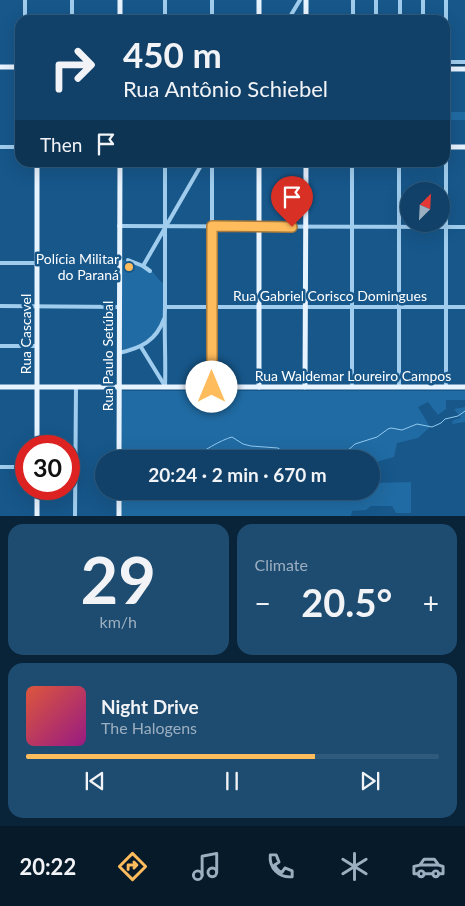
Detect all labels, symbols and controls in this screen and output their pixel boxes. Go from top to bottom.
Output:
text: 450 m [123,33,222,75]
icon: right [40,35,105,100]
text: Rua Antônio Schiebel [123,75,328,102]
icon: arrive [92,130,120,158]
text: Then [40,133,82,156]
pin [271,176,313,227]
north arrow [400,182,450,232]
map controls [400,182,450,232]
icon: arrive [278,183,306,211]
place label: Polícia Militar do Paraná [36,250,119,283]
marker: Polícia Militar do Paraná [123,261,135,273]
street label: Rua Gabriel Corisco Domingues [233,287,427,304]
street label: Rua Cascavel [17,294,34,374]
street label: Rua Paulo Setúbal [99,301,116,411]
position arrow [185,360,237,412]
street label: Rua Waldemar Loureiro Campos [255,367,451,384]
speed limit sign: 30 [15,435,80,500]
text: 20:24 · 2 min · 670 m [148,463,327,486]
text: 29 [81,540,156,618]
text: Climate [255,555,308,574]
text: 20.5° [301,579,392,625]
text: − [255,586,271,620]
text: + [423,586,439,620]
text: km/h [100,612,137,631]
text: Night Drive [101,695,199,718]
text: The Halogens [101,718,197,737]
icon: previous [81,767,109,795]
icon: pause [218,767,246,795]
icon: next [356,767,384,795]
icon: directions [115,849,150,884]
icon: music [189,849,224,884]
icon: phone [263,849,298,884]
icon: climate [337,849,372,884]
icon: car [411,849,446,884]
text: 20:22 [19,853,76,880]

